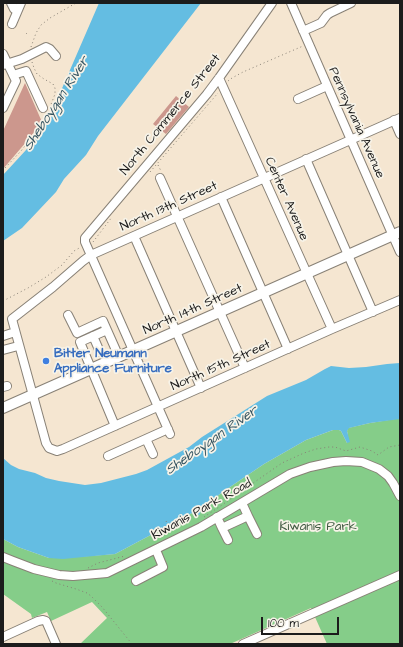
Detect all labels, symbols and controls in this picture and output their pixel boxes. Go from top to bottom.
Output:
street label: North Commerce Street [117,51,225,179]
water label: Sheboygan River [20,54,94,154]
street label: Pennsylvania Avenue [324,65,388,181]
street label: Center Avenue [261,155,311,243]
street label: North 13th Street [118,179,220,235]
street label: North 14th Street [141,281,245,339]
street label: North 15th Street [169,337,273,395]
place label: Bitter Neumann Appliance Furniture [54,346,172,377]
marker: Bitter Neumann Appliance Furniture [41,356,51,366]
water label: Sheboygan River [163,403,261,479]
street label: Kiwanis Park Road [149,476,255,544]
park label: Kiwanis Park [279,519,357,535]
scale bar [263,609,341,635]
text: 100 m [268,615,299,632]

